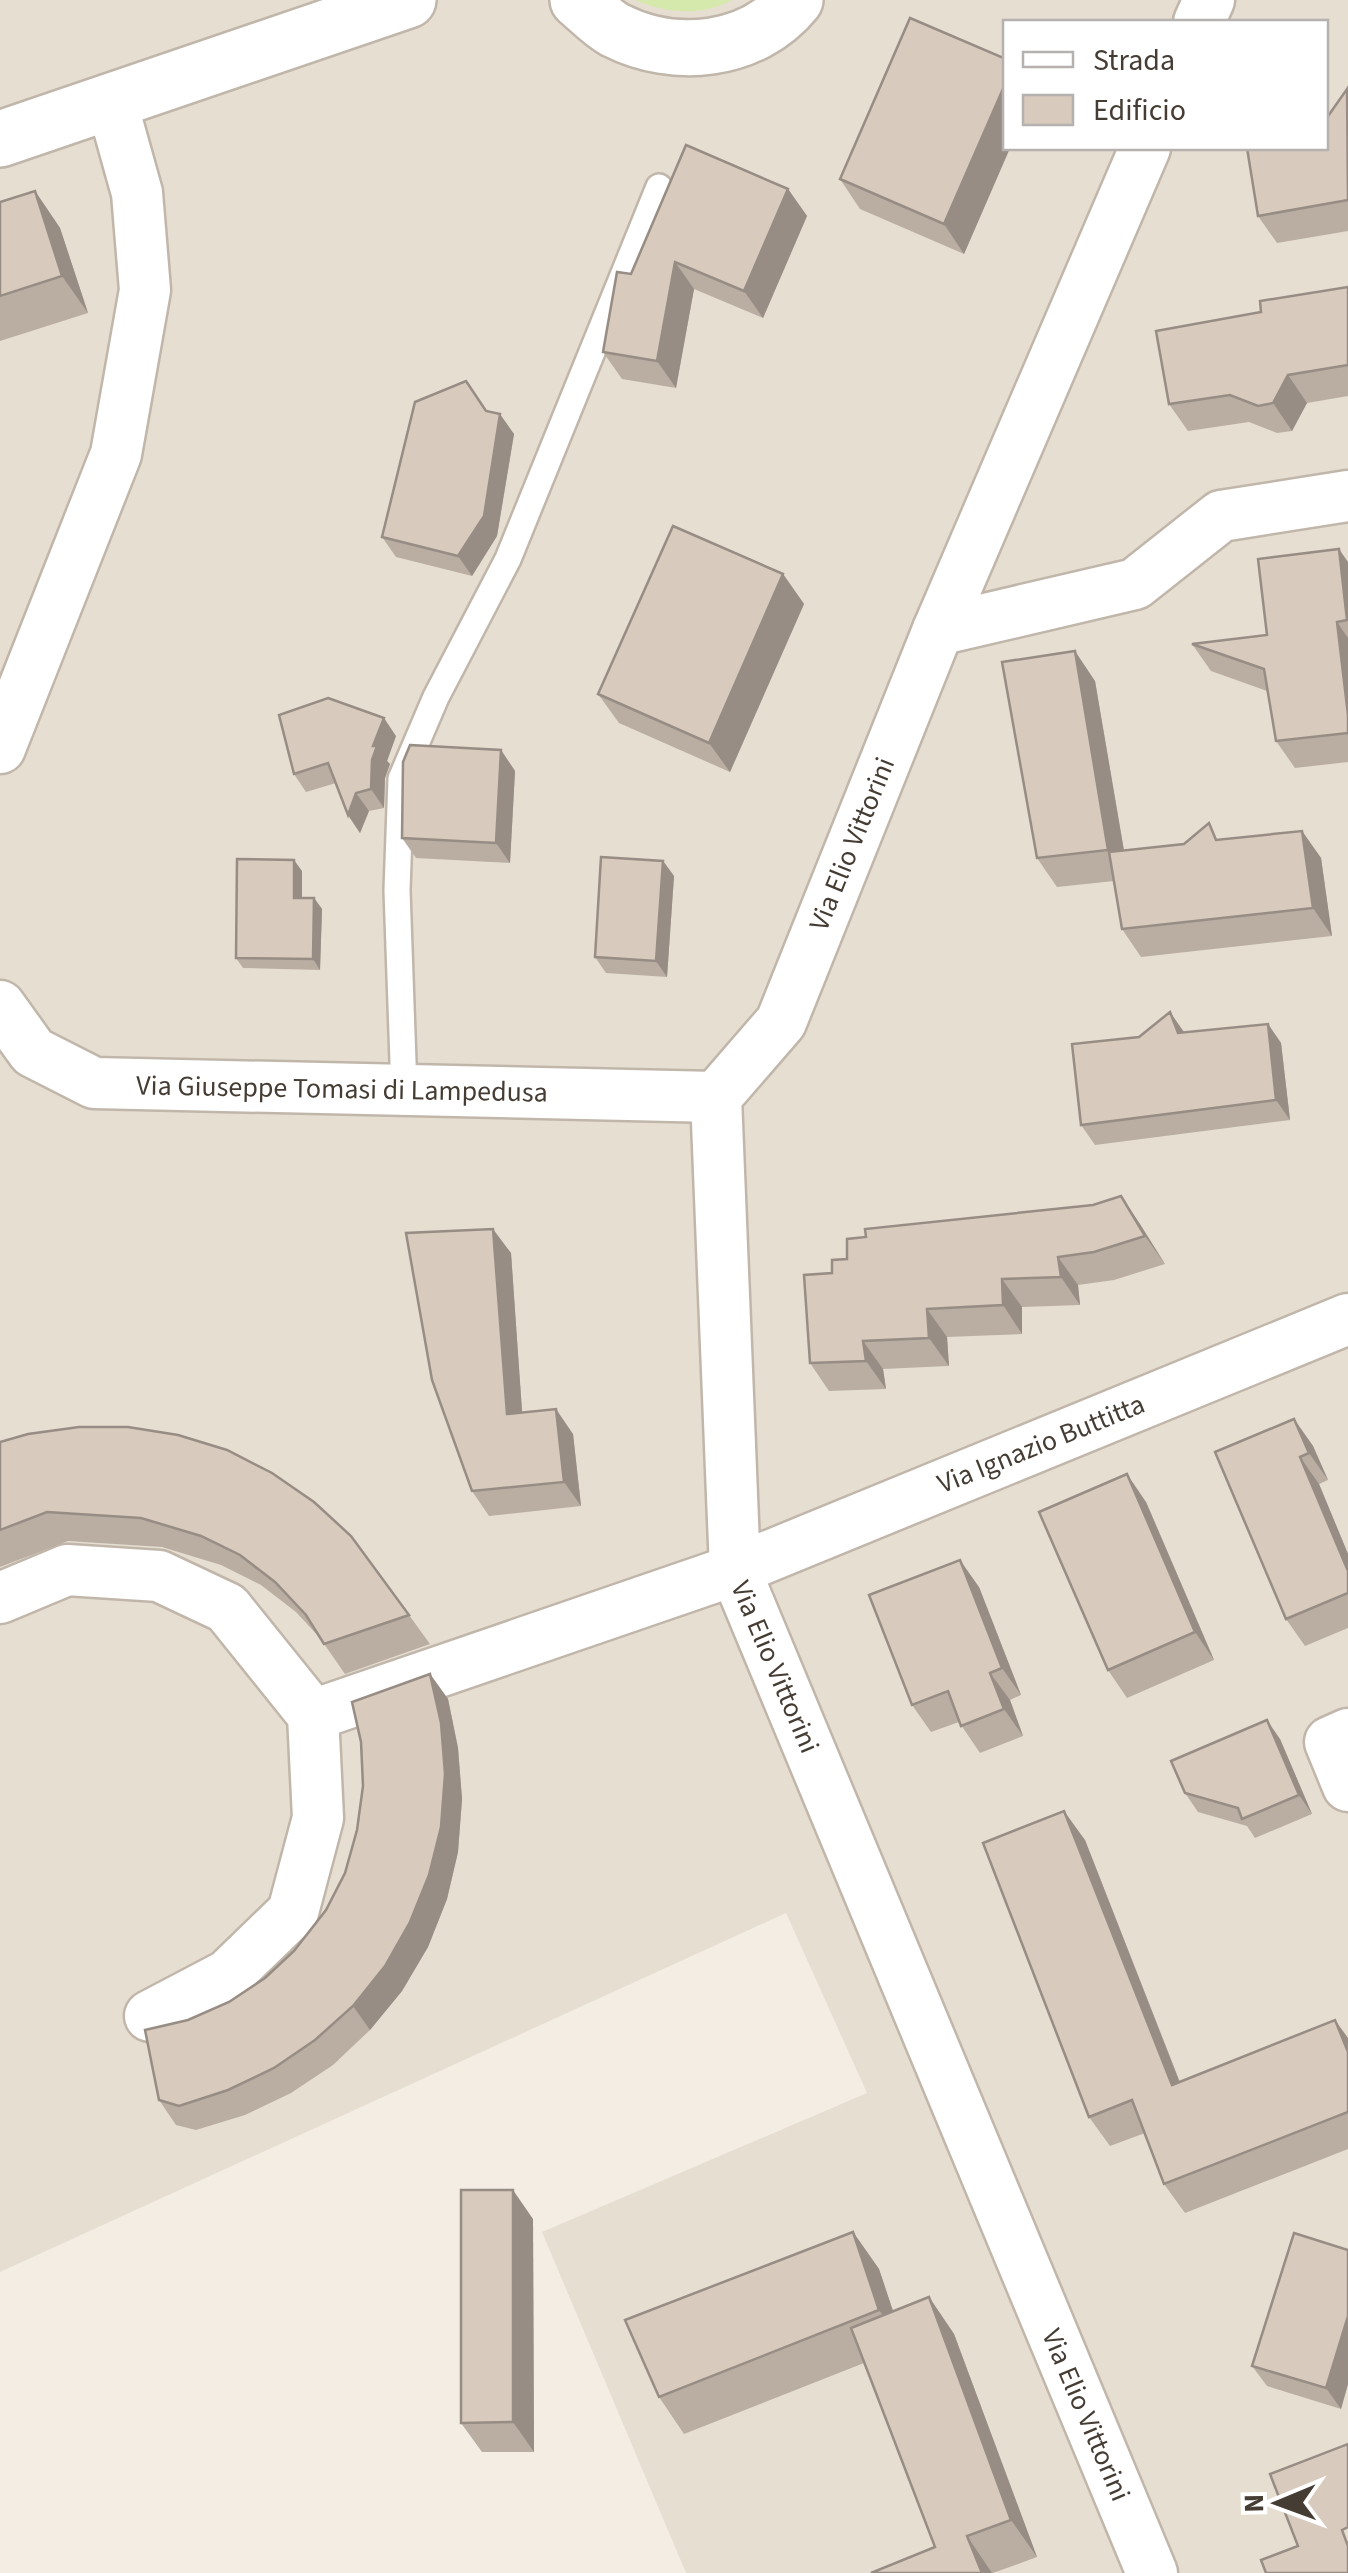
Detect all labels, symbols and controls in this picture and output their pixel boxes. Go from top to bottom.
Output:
legend [1003,20,1328,150]
text: Strada [1093,39,1175,82]
text: Edificio [1093,89,1186,132]
street label: Via Elio Vittorini [799,751,905,937]
street label: Via Giuseppe Tomasi di Lampedusa [136,1065,548,1113]
street label: Via Ignazio Buttitta [931,1384,1151,1504]
street label: Via Elio Vittorini [721,1575,829,1759]
street label: Via Elio Vittorini [1032,2323,1140,2507]
north arrow [1228,2453,1328,2553]
text: N [1234,2494,1274,2513]

